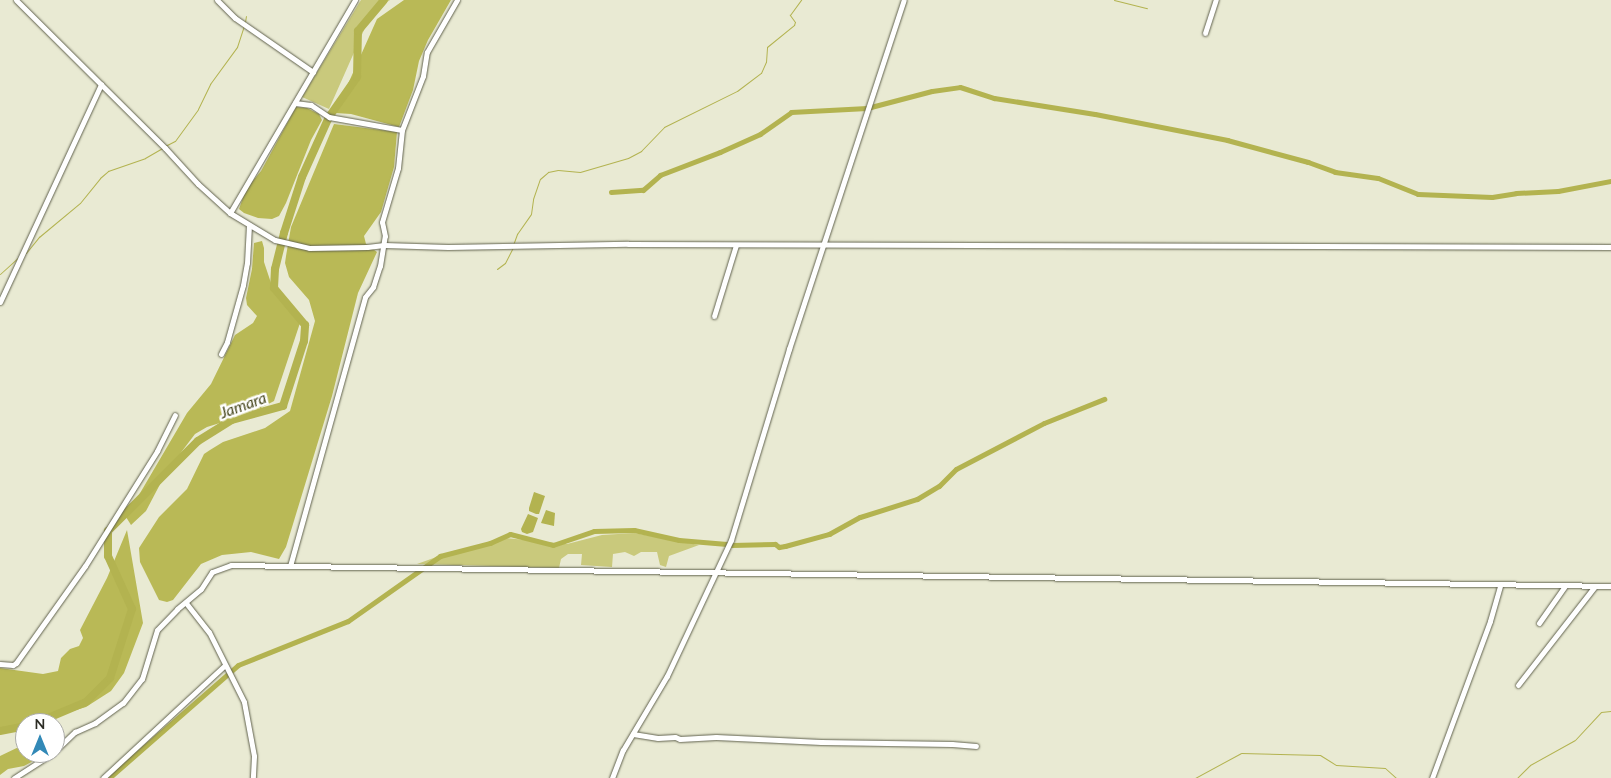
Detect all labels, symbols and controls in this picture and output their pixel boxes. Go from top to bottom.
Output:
water label: Jamara [217,388,269,422]
north arrow [15,713,65,763]
text: N [35,715,45,732]

